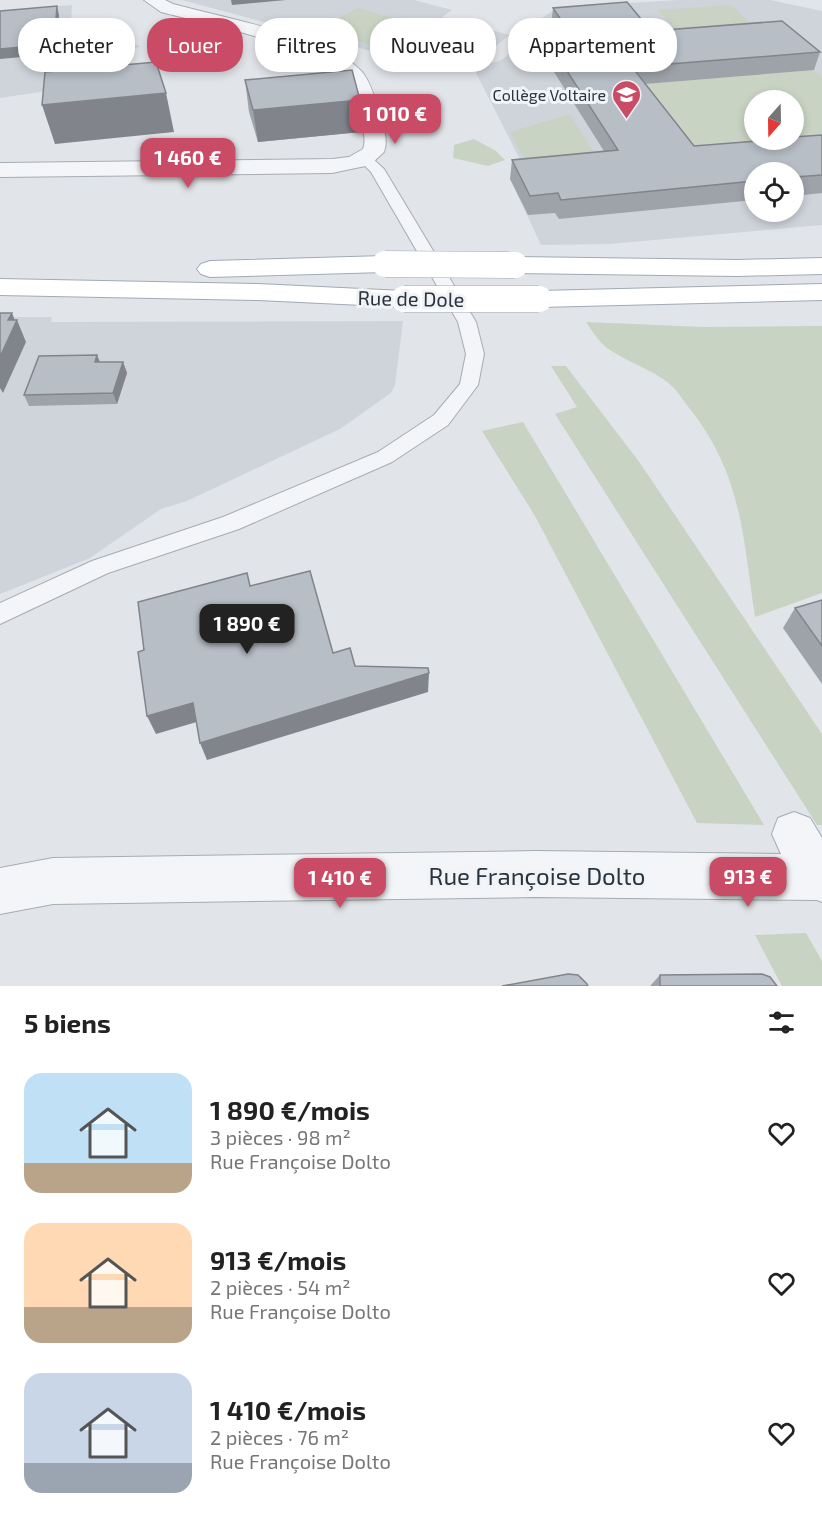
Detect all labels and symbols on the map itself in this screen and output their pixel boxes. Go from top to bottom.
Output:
school or university icon: Collège Voltaire [611,78,643,120]
place label: Collège Voltaire [493,85,606,104]
north arrow [744,90,804,150]
pin: 1 010 € [340,94,450,145]
pin: 1 460 € [133,138,243,189]
street label: Rue de Dole [357,285,465,311]
pin: 1 890 € [192,604,302,655]
pin: 913 € [706,857,790,908]
pin: 1 410 € [285,858,395,909]
street label: Rue Françoise Dolto [429,861,645,891]

